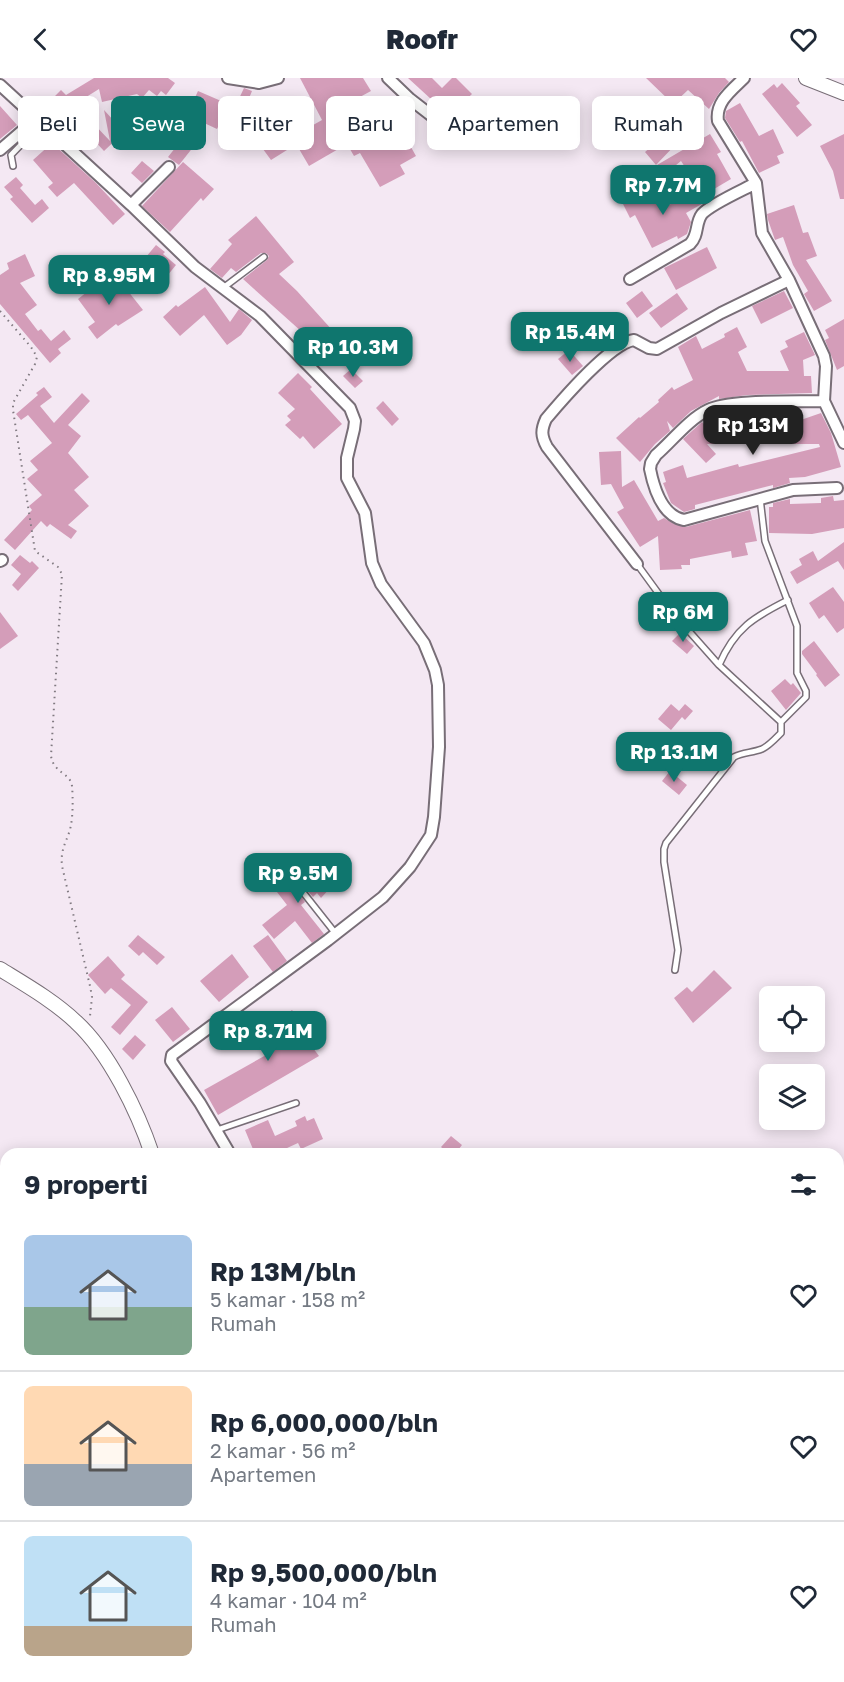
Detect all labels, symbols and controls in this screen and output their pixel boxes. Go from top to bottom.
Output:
icon: back [24,23,57,56]
text: Roofr [386,23,458,55]
icon: heart [787,23,820,56]
chip: Beli [18,96,99,150]
chip: Sewa [111,96,206,150]
chip: Filter [218,96,314,150]
chip: Baru [326,96,415,150]
chip: Apartemen [427,96,580,150]
chip: Rumah [592,96,704,150]
pin: Rp 7.7M [608,165,718,216]
text: Rp 7.7M [624,172,702,196]
pin: Rp 8.95M [47,255,171,306]
text: Rp 8.95M [62,262,156,286]
pin: Rp 15.4M [508,312,632,363]
text: Rp 15.4M [525,319,615,343]
pin: Rp 10.3M [291,327,415,378]
text: Rp 10.3M [308,334,398,358]
pin: Rp 13M [704,405,802,456]
text: Rp 13M [717,412,789,436]
pin: Rp 6M [641,592,725,643]
text: Rp 6M [652,599,714,623]
pin: Rp 13.1M [612,732,736,783]
text: Rp 13.1M [630,739,718,763]
pin: Rp 9.5M [243,853,353,904]
text: Rp 9.5M [258,860,338,884]
map controls [759,986,825,1130]
button: locate [759,986,825,1052]
pin: Rp 8.71M [206,1011,330,1062]
text: Rp 8.71M [223,1018,313,1042]
button: layers [759,1064,825,1130]
icon: filters [787,1168,820,1201]
text: 9 properti [24,1169,148,1200]
text: Rp 13M/bln [210,1256,356,1287]
icon: home [72,1259,144,1331]
icon: heart [787,1279,820,1312]
text: 5 kamar · 158 m² [210,1287,365,1311]
text: Rumah [210,1311,277,1335]
text: Rp 6,000,000/bln [210,1407,438,1438]
icon: home [72,1410,144,1482]
icon: heart [787,1430,820,1463]
text: 2 kamar · 56 m² [210,1438,355,1462]
text: Apartemen [210,1462,316,1486]
text: Rp 9,500,000/bln [210,1557,437,1588]
icon: home [72,1560,144,1632]
icon: heart [787,1580,820,1613]
text: 4 kamar · 104 m² [210,1588,367,1612]
text: Rumah [210,1612,277,1636]

